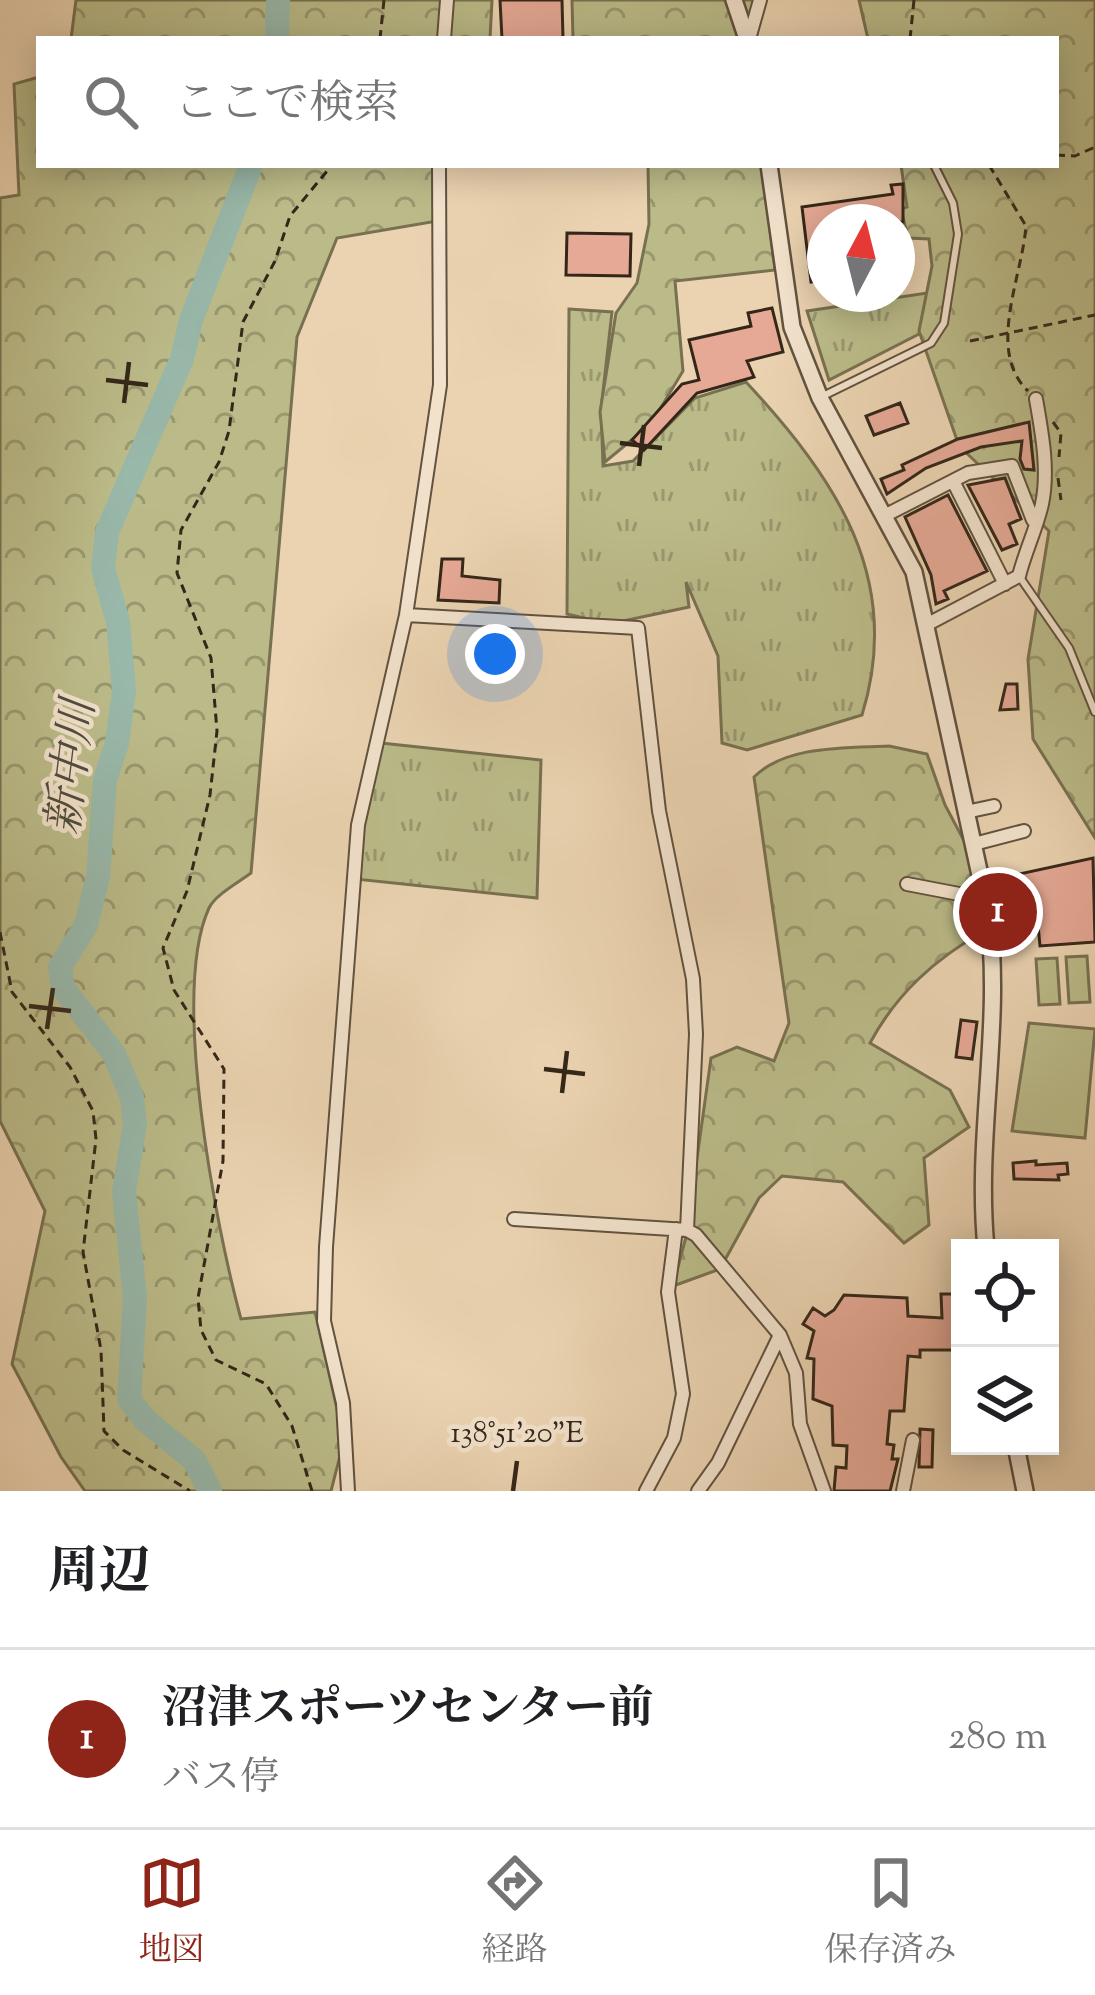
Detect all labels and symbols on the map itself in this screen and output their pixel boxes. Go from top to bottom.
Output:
north arrow [807,204,915,312]
your location [465,624,525,684]
water label: 新中川 [34,692,116,839]
pin: 1 [959,867,1037,957]
text: 138°51'20"E [450,1413,584,1456]

